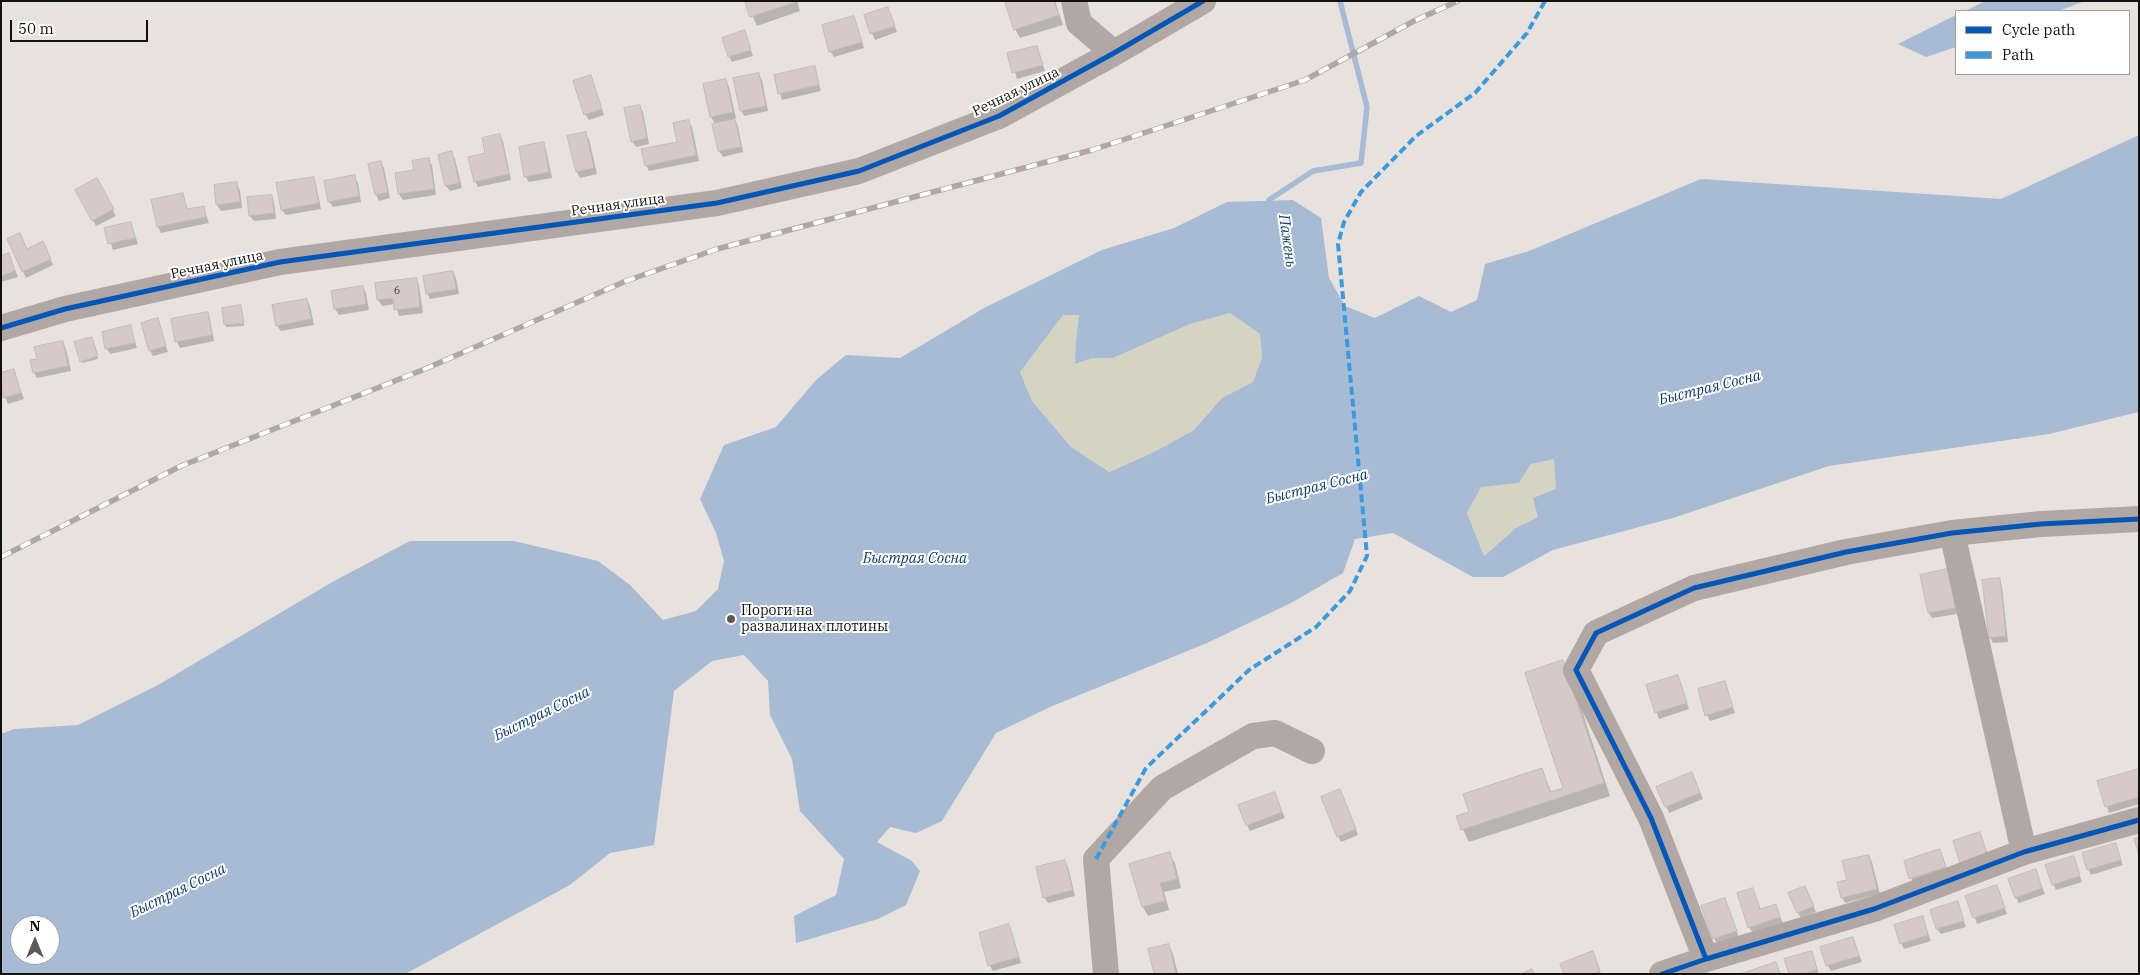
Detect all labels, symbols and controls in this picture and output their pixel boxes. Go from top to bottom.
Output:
scale bar [12,10,150,42]
legend [1955,10,2130,75]
text: 50 m [18,19,54,38]
text: Cycle path [2002,20,2075,39]
text: Path [2002,45,2034,64]
street label: Речная улица [970,64,1062,120]
street label: Речная улица [570,190,666,220]
water label: Пажень [1274,213,1300,269]
street label: Речная улица [169,247,265,283]
house number: 6 [394,284,400,298]
water label: Быстрая Сосна [1657,367,1763,409]
water label: Быстрая Сосна [1264,466,1370,508]
water label: Быстрая Сосна [863,550,967,568]
place label: Пороги на развалинах плотины [741,603,888,636]
marker: Пороги на развалинах плотины [725,613,737,625]
water label: Быстрая Сосна [491,683,593,745]
water label: Быстрая Сосна [127,860,229,922]
north arrow [10,915,60,965]
text: N [29,917,41,935]

